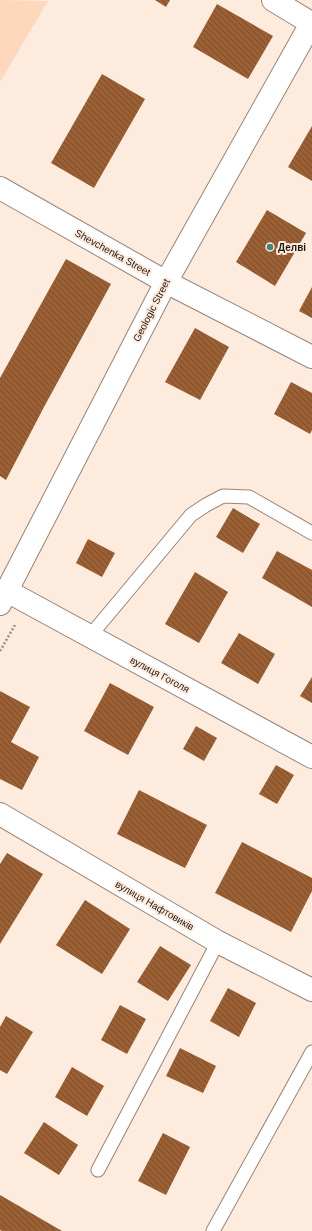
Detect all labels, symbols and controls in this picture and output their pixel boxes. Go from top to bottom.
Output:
street label: Shevchenka Street [73,227,153,278]
marker: Делві [265,242,275,252]
place label: Делві [278,242,306,253]
street label: Geologic Street [131,277,172,343]
street label: вулиця Гоголя [128,654,191,695]
street label: вулиця Нафтовиків [114,878,196,932]

